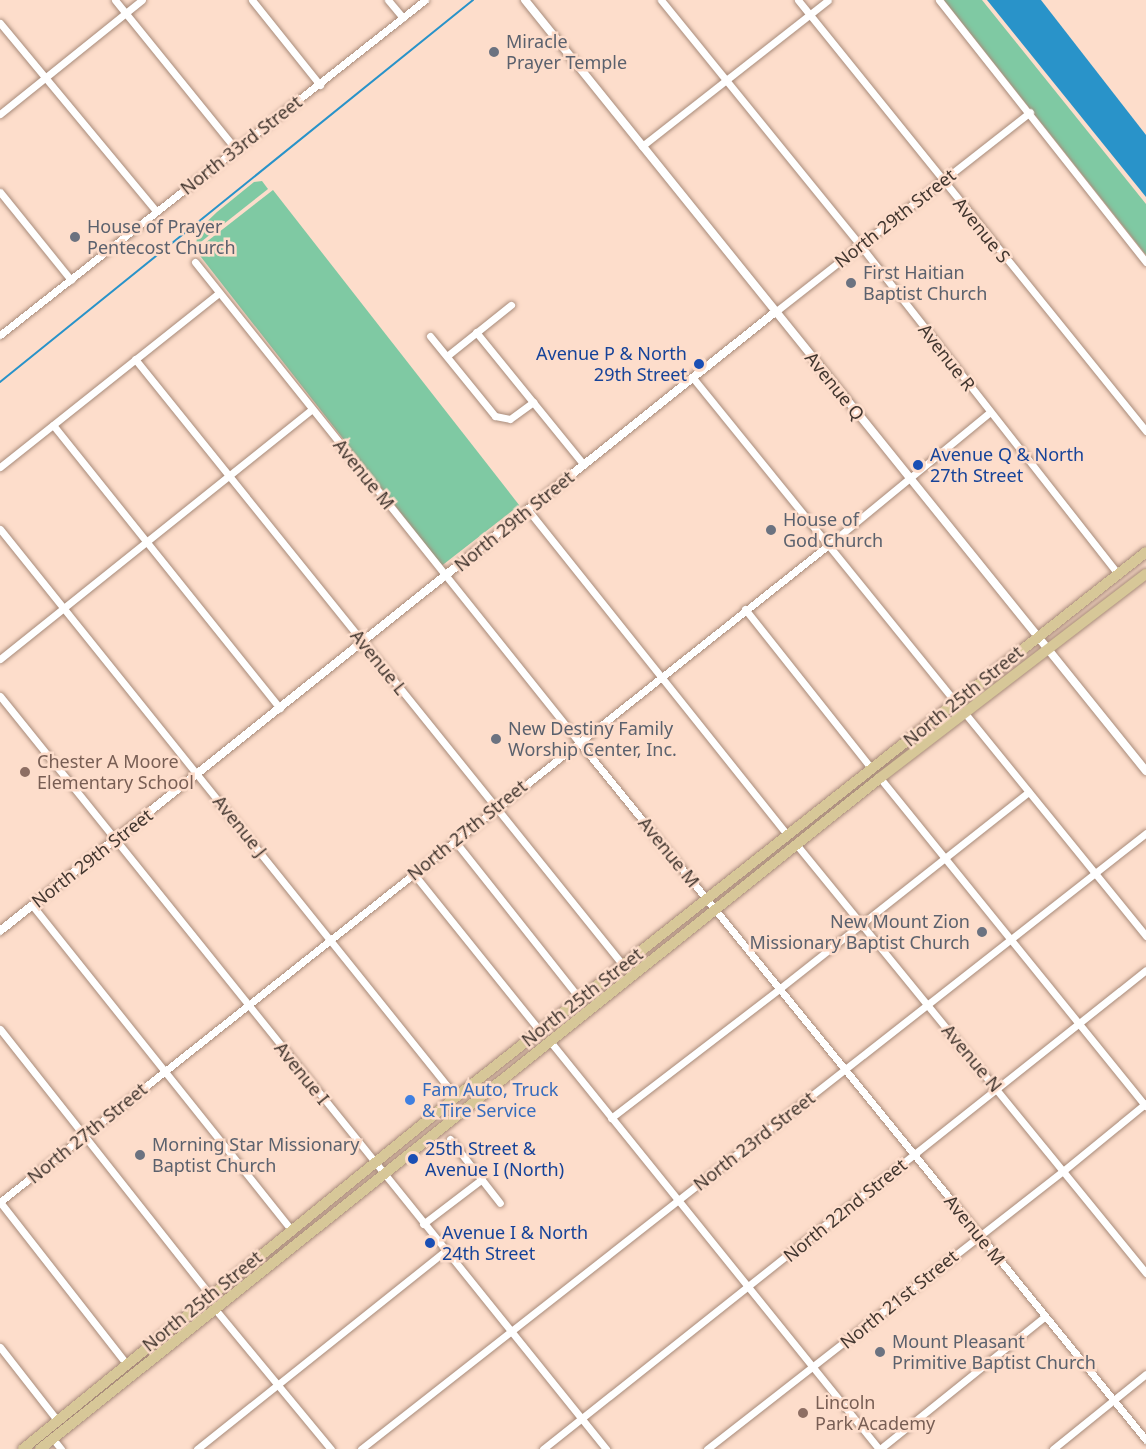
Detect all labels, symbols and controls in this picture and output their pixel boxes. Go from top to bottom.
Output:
place label: Miracle Prayer Temple [506,31,627,74]
marker: Miracle Prayer Temple [487,45,501,59]
street label: North 33rd Street [176,91,306,199]
street label: North 29th Street [830,164,960,272]
street label: Avenue S [949,193,1015,267]
place label: House of Prayer Pentecost Church [87,216,236,258]
marker: House of Prayer Pentecost Church [68,230,82,244]
place label: First Haitian Baptist Church [863,262,987,304]
marker: First Haitian Baptist Church [844,276,858,290]
street label: Avenue R [914,319,980,395]
place label: Avenue P & North 29th Street [536,343,687,386]
street label: Avenue Q [801,347,869,425]
marker: Avenue P & North 29th Street [692,357,706,371]
street label: Avenue M [329,434,399,514]
place label: Avenue Q & North 27th Street [930,444,1084,486]
marker: Avenue Q & North 27th Street [911,458,925,472]
street label: North 29th Street [450,466,578,576]
place label: House of God Church [783,509,883,552]
marker: House of God Church [764,523,778,537]
street label: Avenue L [346,625,412,699]
street label: North 25th Street [899,641,1027,751]
place label: New Destiny Family Worship Center, Inc. [508,718,677,760]
marker: New Destiny Family Worship Center, Inc. [489,732,503,746]
place label: Chester A Moore Elementary School [37,751,194,794]
marker: Chester A Moore Elementary School [18,765,32,779]
street label: North 27th Street [403,775,531,885]
street label: Avenue J [209,791,271,861]
street label: North 29th Street [27,804,157,912]
street label: Avenue M [634,812,704,892]
place label: New Mount Zion Missionary Baptist Church [749,911,970,954]
marker: New Mount Zion Missionary Baptist Church [975,925,989,939]
street label: North 25th Street [517,943,647,1051]
street label: Avenue N [938,1020,1006,1096]
street label: Avenue I [270,1037,334,1109]
street label: North 27th Street [23,1078,151,1188]
place label: Fam Auto, Truck & Tire Service [422,1079,558,1122]
street label: North 23rd Street [689,1087,819,1195]
marker: Fam Auto, Truck & Tire Service [403,1093,417,1107]
place label: Morning Star Missionary Baptist Church [152,1134,359,1176]
place label: 25th Street & Avenue I (North) [425,1138,564,1180]
marker: Morning Star Missionary Baptist Church [133,1148,147,1162]
marker: 25th Street & Avenue I (North) [406,1152,420,1166]
street label: North 22nd Street [779,1154,911,1266]
street label: Avenue M [940,1190,1010,1270]
place label: Avenue I & North 24th Street [442,1222,588,1264]
marker: Avenue I & North 24th Street [423,1236,437,1250]
street label: North 21st Street [836,1245,962,1353]
street label: North 25th Street [138,1246,266,1356]
place label: Mount Pleasant Primitive Baptist Church [892,1331,1096,1374]
marker: Mount Pleasant Primitive Baptist Church [873,1345,887,1359]
place label: Lincoln Park Academy [815,1392,935,1434]
marker: Lincoln Park Academy [796,1406,810,1420]

